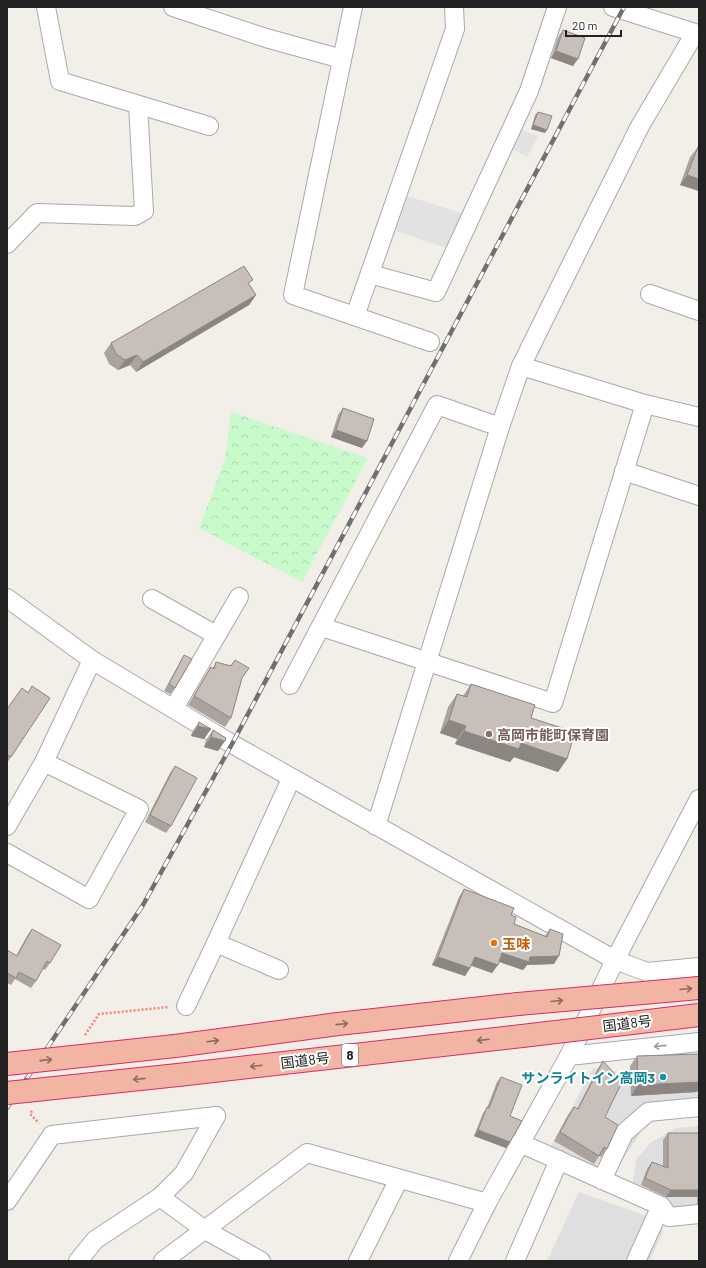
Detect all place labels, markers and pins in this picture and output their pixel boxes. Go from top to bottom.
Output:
place label: 高岡市能町保育園 [497,726,609,743]
marker: 高岡市能町保育園 [484,729,494,739]
place label: 玉味 [502,935,531,952]
marker: 玉味 [489,938,499,948]
place label: サンライトイン高岡3 [521,1069,655,1086]
marker: サンライトイン高岡3 [658,1072,668,1082]

